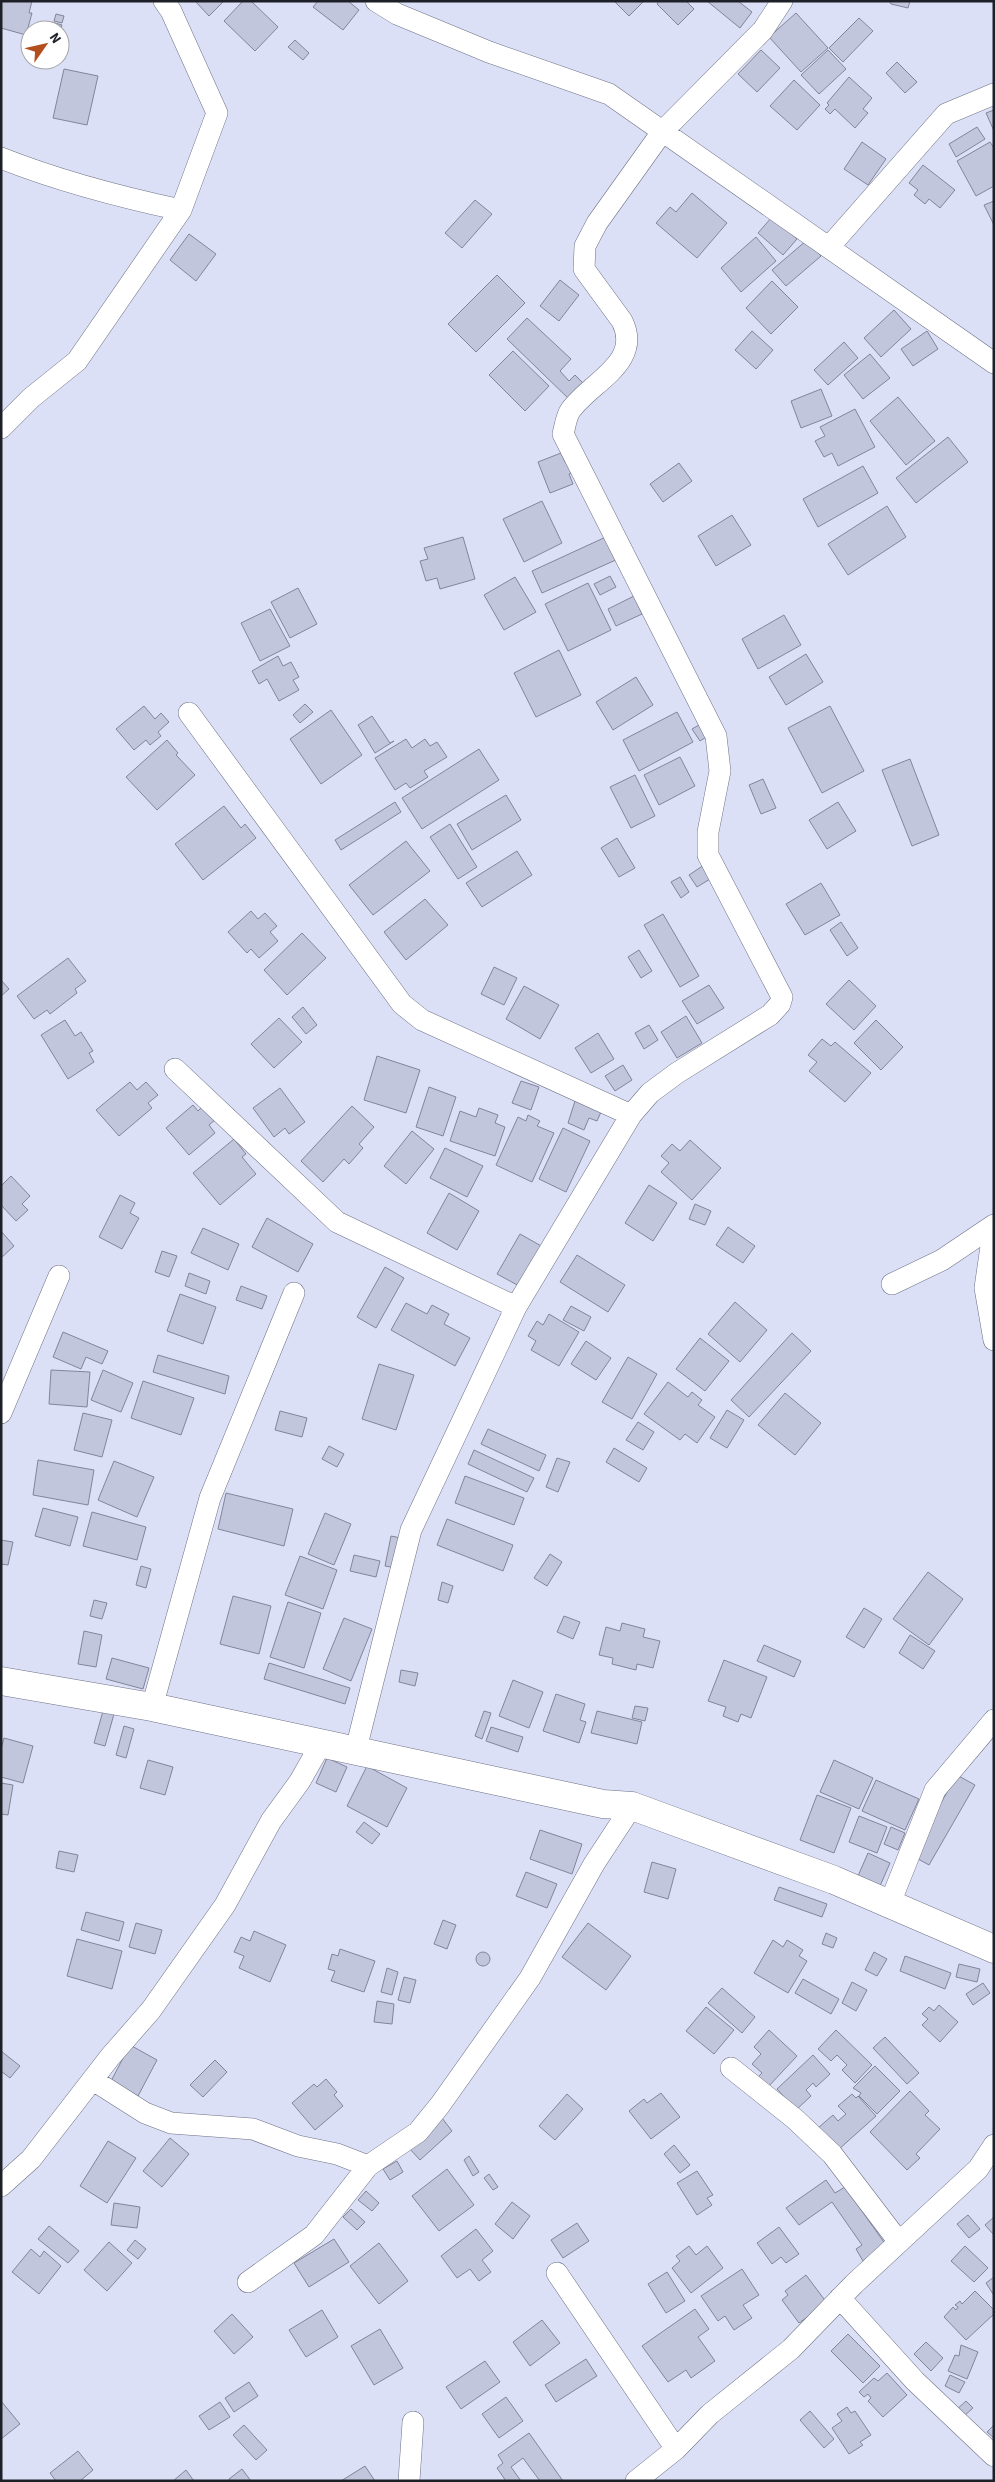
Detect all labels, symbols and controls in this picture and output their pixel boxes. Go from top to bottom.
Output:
north arrow [20,20,70,70]
text: N [44,29,66,48]

